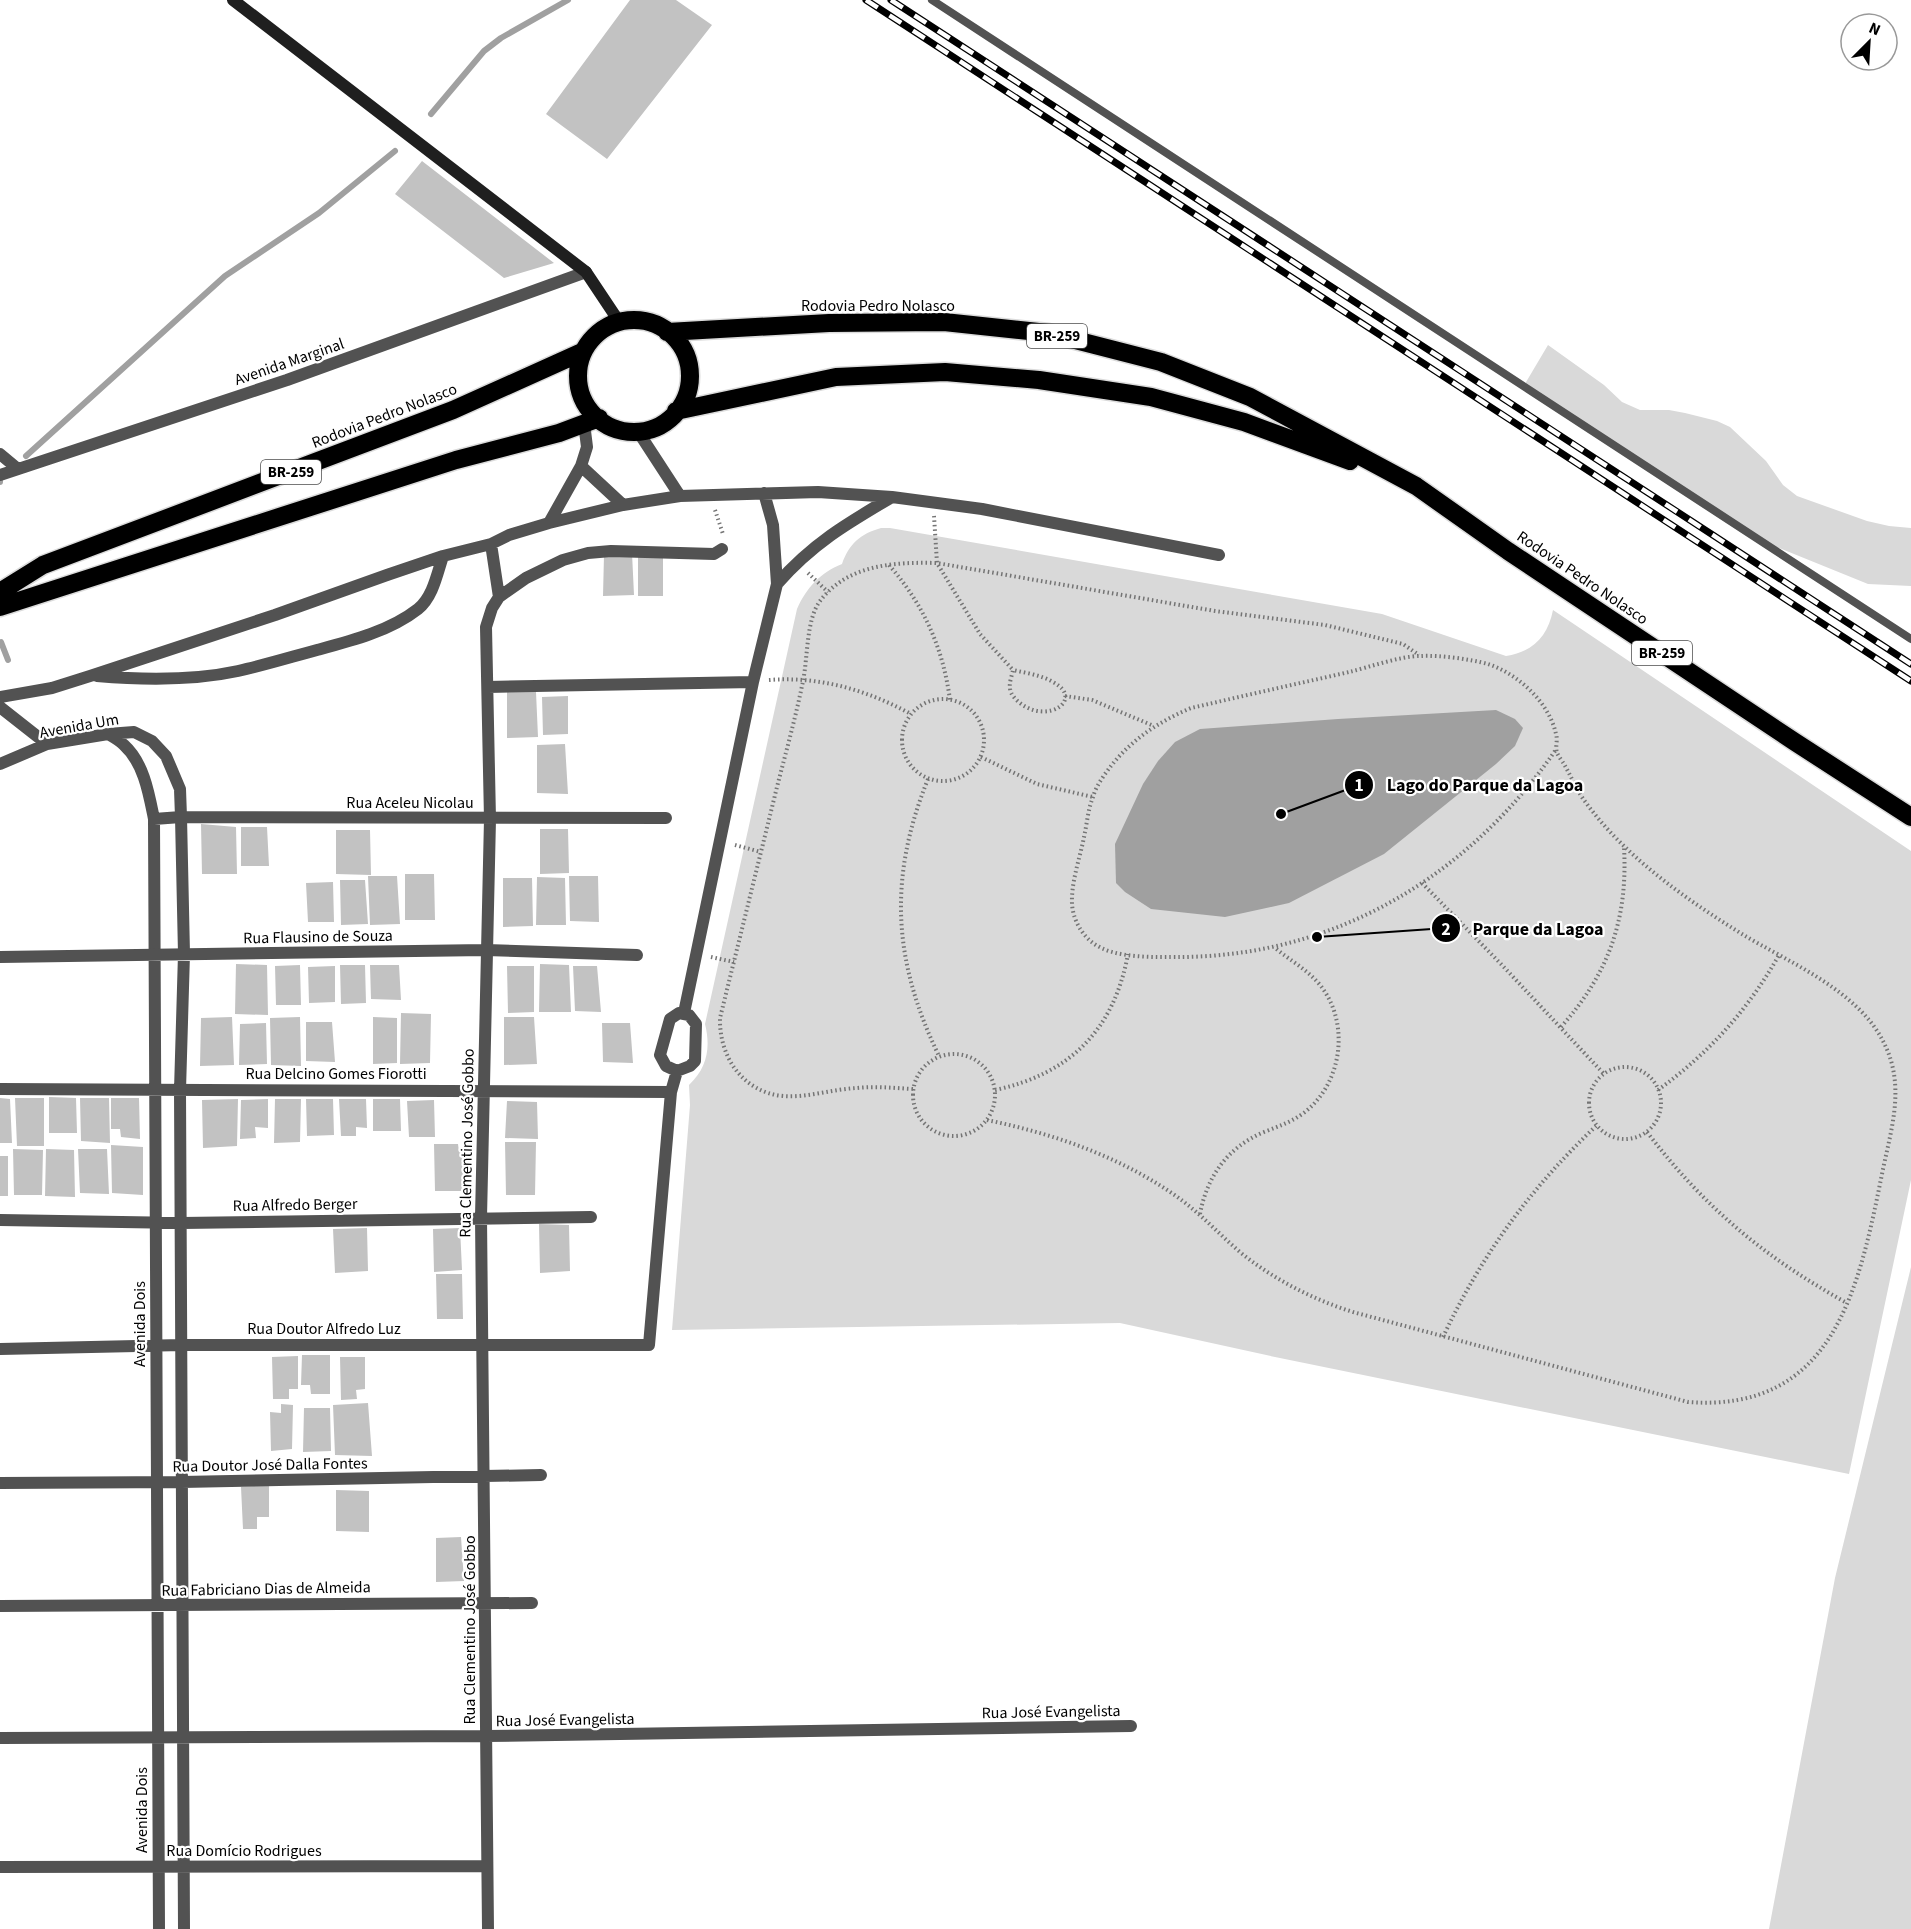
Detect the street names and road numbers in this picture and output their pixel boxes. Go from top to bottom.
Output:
street label: Rodovia Pedro Nolasco [801,295,955,317]
road number: BR-259 [1027,324,1087,348]
street label: Avenida Marginal [231,333,347,391]
street label: Rodovia Pedro Nolasco [309,378,460,454]
road number: BR-259 [261,460,321,484]
street label: Rodovia Pedro Nolasco [1512,526,1652,630]
road number: BR-259 [1632,641,1692,665]
street label: Avenida Um [38,708,121,744]
street label: Rua Aceleu Nicolau [346,792,474,814]
street label: Rua Flausino de Souza [243,925,393,949]
street label: Rua Clementino José Gobbo [454,1048,480,1238]
street label: Rua Delcino Gomes Fiorotti [245,1063,427,1085]
street label: Rua Alfredo Berger [232,1193,358,1217]
street label: Avenida Dois [129,1281,151,1367]
street label: Rua Doutor Alfredo Luz [247,1318,401,1340]
street label: Rua Doutor José Dalla Fontes [172,1452,368,1478]
street label: Rua Clementino José Gobbo [459,1535,481,1725]
street label: Rua Fabriciano Dias de Almeida [161,1576,371,1602]
street label: Rua José Evangelista [981,1700,1121,1724]
street label: Rua José Evangelista [495,1708,635,1732]
street label: Avenida Dois [131,1767,153,1853]
street label: Rua Domício Rodrigues [166,1840,322,1862]

